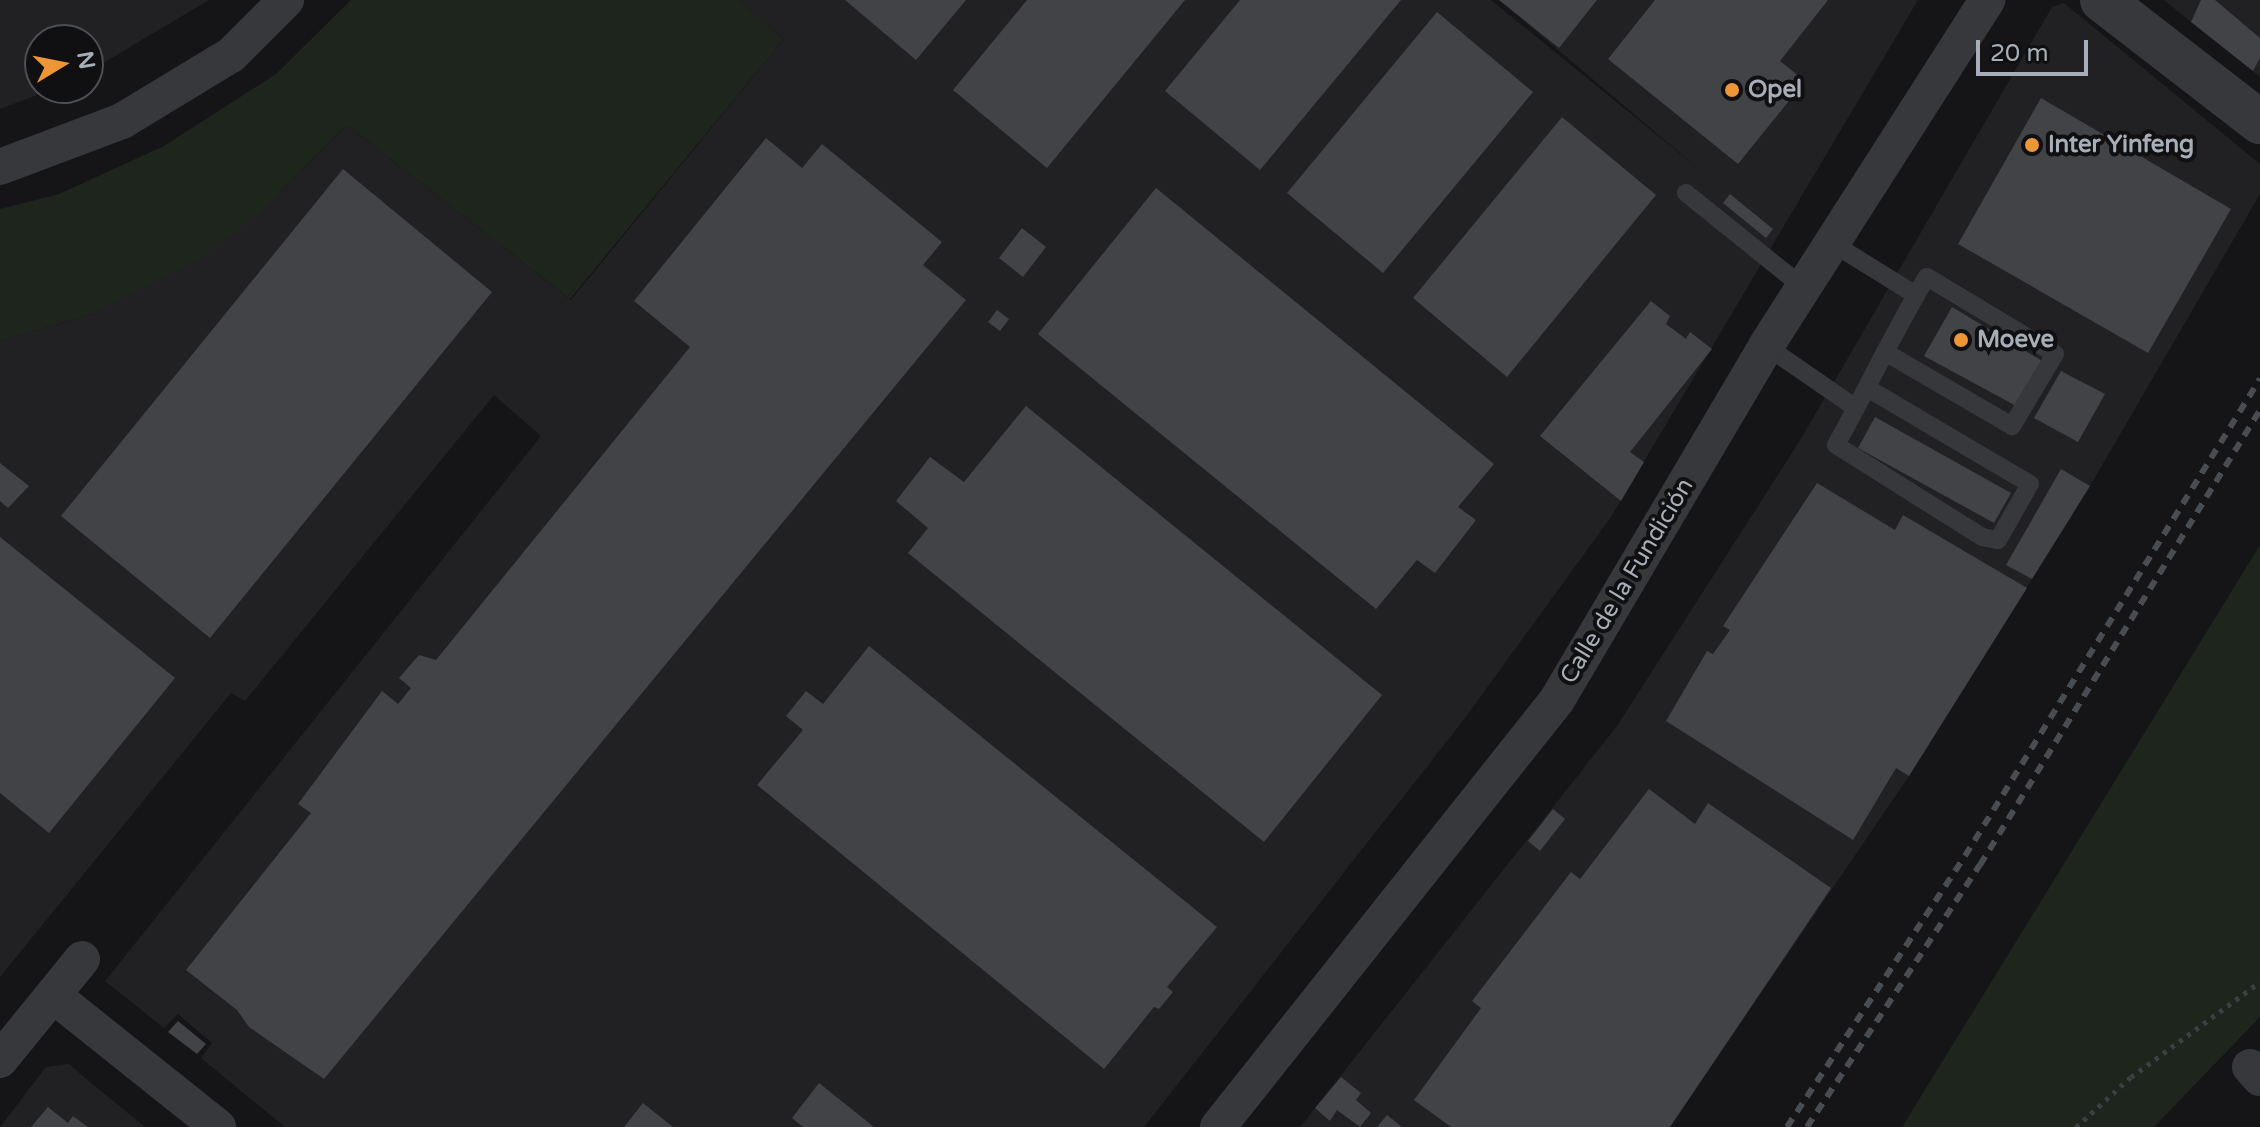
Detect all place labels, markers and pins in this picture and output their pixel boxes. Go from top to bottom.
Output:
place label: Opel [1748,76,1802,104]
marker: Opel [1723,81,1741,99]
place label: Inter Yinfeng [2048,131,2194,159]
marker: Inter Yinfeng [2023,136,2041,154]
place label: Moeve [1977,326,2054,354]
marker: Moeve [1952,331,1970,349]

